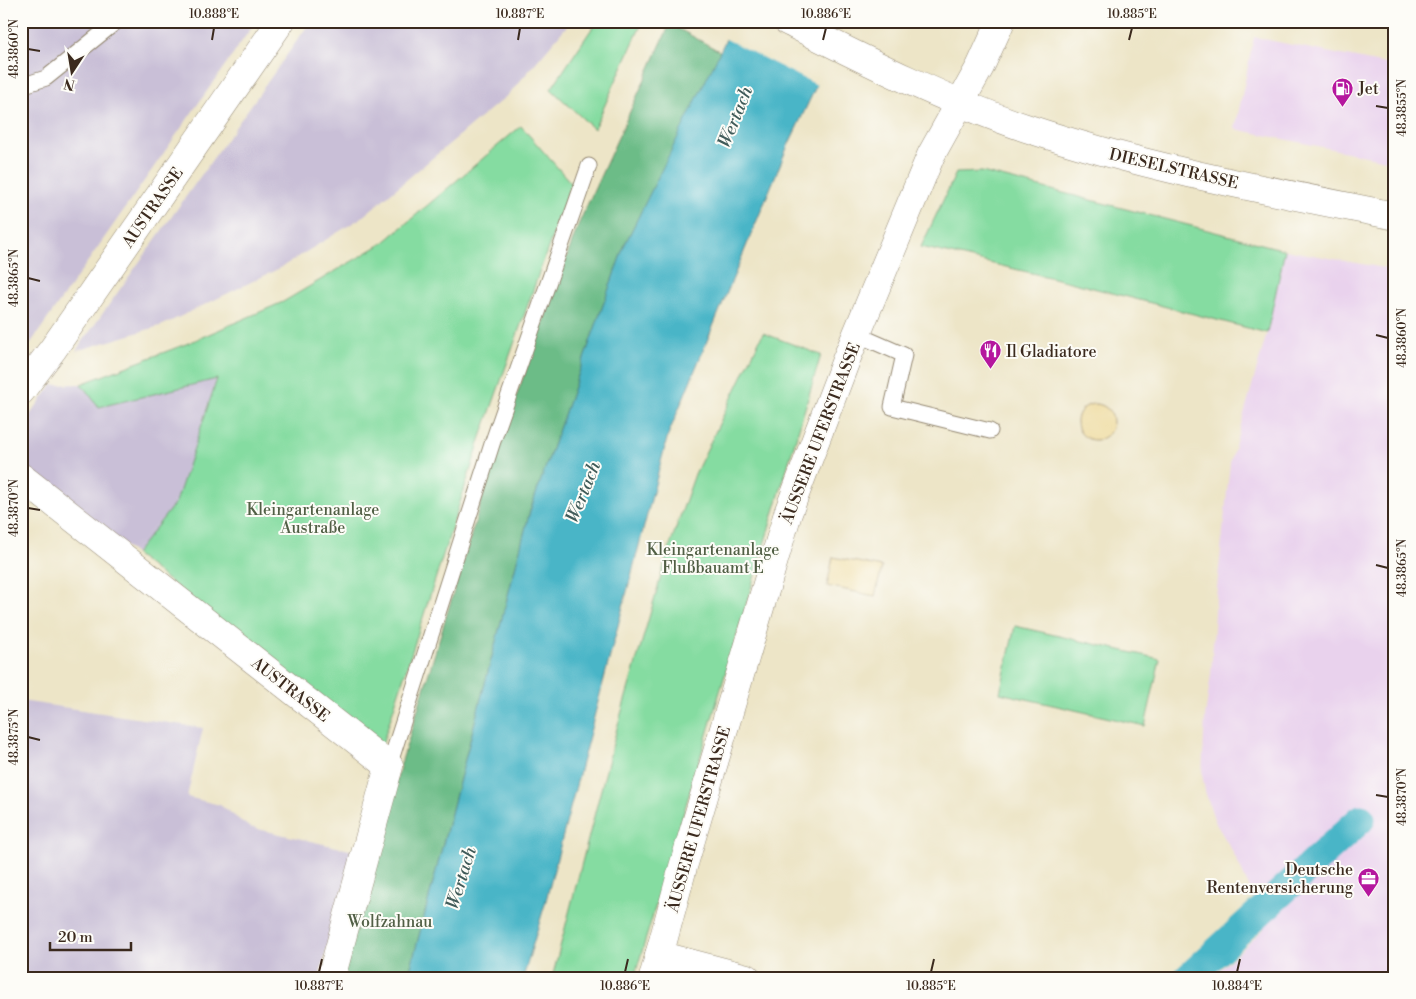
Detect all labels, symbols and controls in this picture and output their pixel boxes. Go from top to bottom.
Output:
text: 10.888°E [189,7,239,22]
text: 10.887°E [496,7,544,22]
text: 10.886°E [801,7,851,22]
text: 10.885°E [1107,7,1157,22]
text: 48.3860°N [7,19,22,79]
north arrow [48,48,98,98]
text: N [62,74,77,94]
fuel station icon: Jet [1330,76,1354,107]
place label: Jet [1357,79,1379,99]
text: 48.3855°N [1395,79,1410,137]
water label: Wertach [713,82,759,151]
street label: DIESELSTRASSE [1107,144,1240,194]
street label: AUSTRASSE [117,164,188,252]
text: 48.3865°N [7,249,22,307]
text: 48.3860°N [1395,308,1410,368]
street label: ÄUSSERE UFERSTRASSE [776,339,865,528]
restaurant icon: Il Gladiatore [978,339,1002,370]
place label: Il Gladiatore [1006,342,1097,362]
water label: Wertach [561,457,607,526]
text: 48.3870°N [7,479,22,537]
park label: Kleingartenanlage Austraße [247,500,379,538]
text: 48.3865°N [1395,539,1410,597]
park label: Kleingartenanlage Flußbauamt E [647,540,779,578]
street label: AUSTRASSE [247,653,333,726]
text: 48.3875°N [7,709,22,765]
street label: ÄUSSERE UFERSTRASSE [662,724,735,916]
text: 48.3870°N [1395,768,1410,826]
water label: Wertach [441,843,482,912]
place label: Deutsche Rentenversicherung [1207,860,1354,898]
office icon: Deutsche Rentenversicherung [1357,866,1381,897]
park label: Wolfzahnau [346,912,433,932]
scale bar [50,919,131,951]
text: 20 m [58,928,93,947]
text: 10.887°E [295,979,343,994]
text: 10.886°E [600,979,650,994]
text: 10.885°E [906,979,956,994]
text: 10.884°E [1212,979,1262,994]

